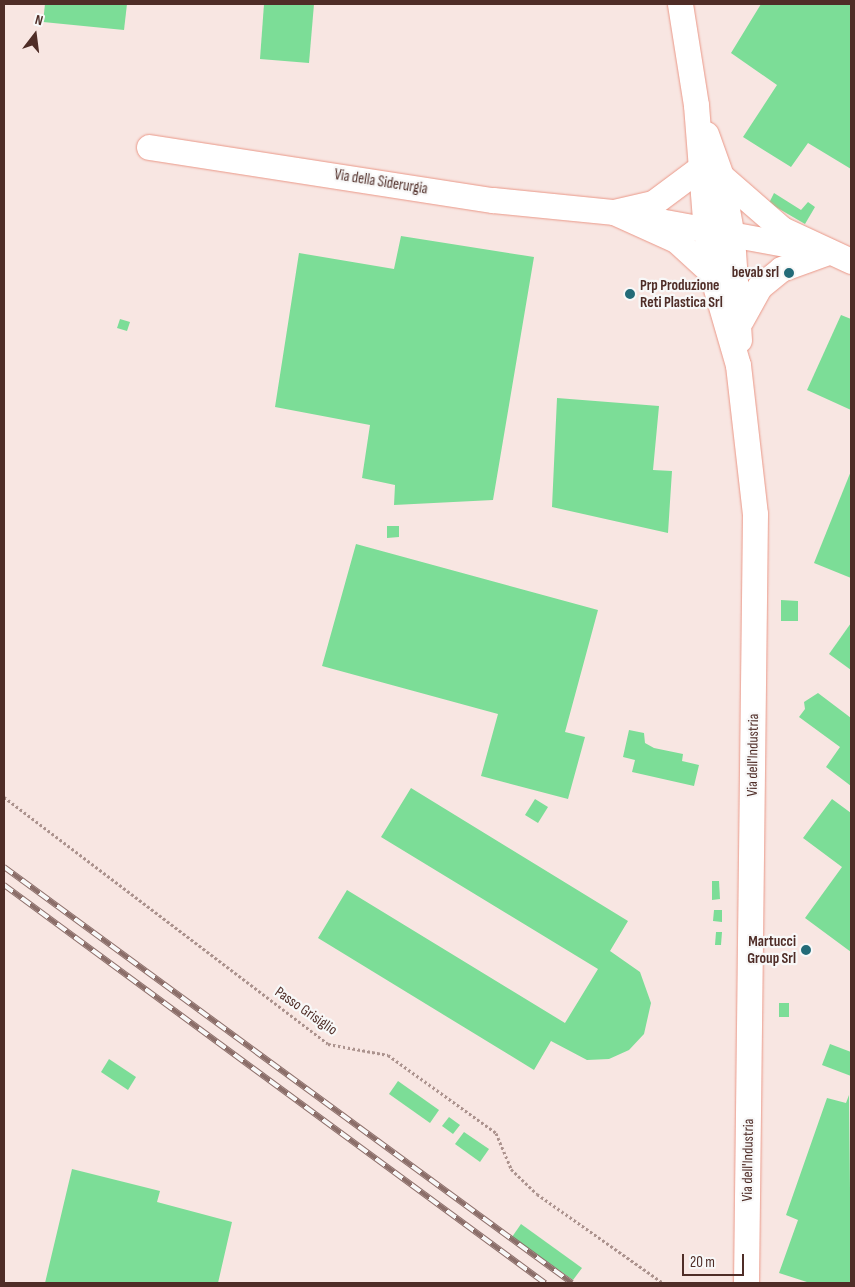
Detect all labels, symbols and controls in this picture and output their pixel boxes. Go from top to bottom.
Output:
north arrow [10,10,60,60]
text: N [33,11,45,29]
street label: Via della Siderurgia [333,166,429,198]
place label: bevab srl [732,264,779,282]
marker: bevab srl [783,267,795,279]
place label: Prp Produzione Reti Plastica Srl [640,276,723,311]
marker: Prp Produzione Reti Plastica Srl [624,288,636,300]
street label: Via dell'Industria [743,713,763,797]
place label: Martucci Group Srl [747,932,796,967]
marker: Martucci Group Srl [800,944,812,956]
street label: Passo Grisiglio [271,983,341,1039]
street label: Via dell'Industria [738,1118,758,1202]
scale bar [685,1244,748,1276]
text: 20 m [690,1253,715,1272]

